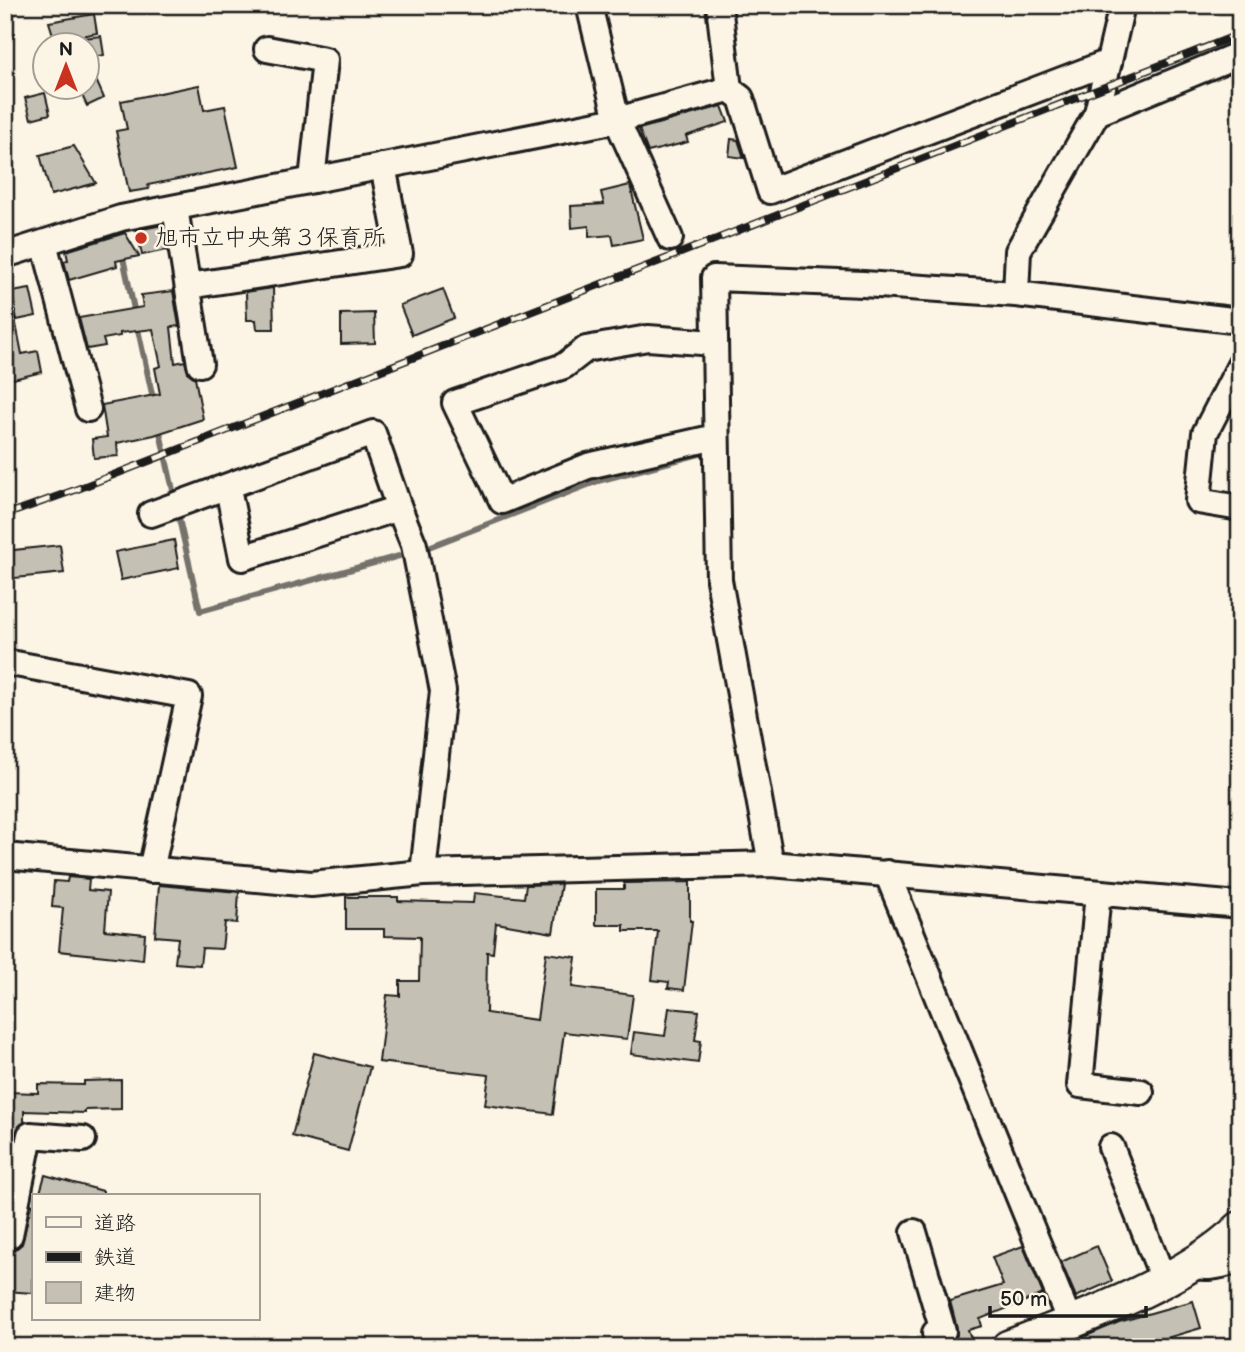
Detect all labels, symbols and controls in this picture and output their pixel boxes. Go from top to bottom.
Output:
north arrow [32,32,102,102]
text: N [59,39,73,62]
place label: 旭市立中央第３保育所 [155,224,385,252]
marker: 旭市立中央第３保育所 [133,230,149,246]
legend [32,1194,259,1320]
text: 道路 [94,1211,136,1236]
text: 鉄道 [94,1245,136,1270]
scale bar [990,1275,1145,1319]
text: 建物 [94,1281,136,1306]
text: 50 m [1000,1287,1047,1312]

